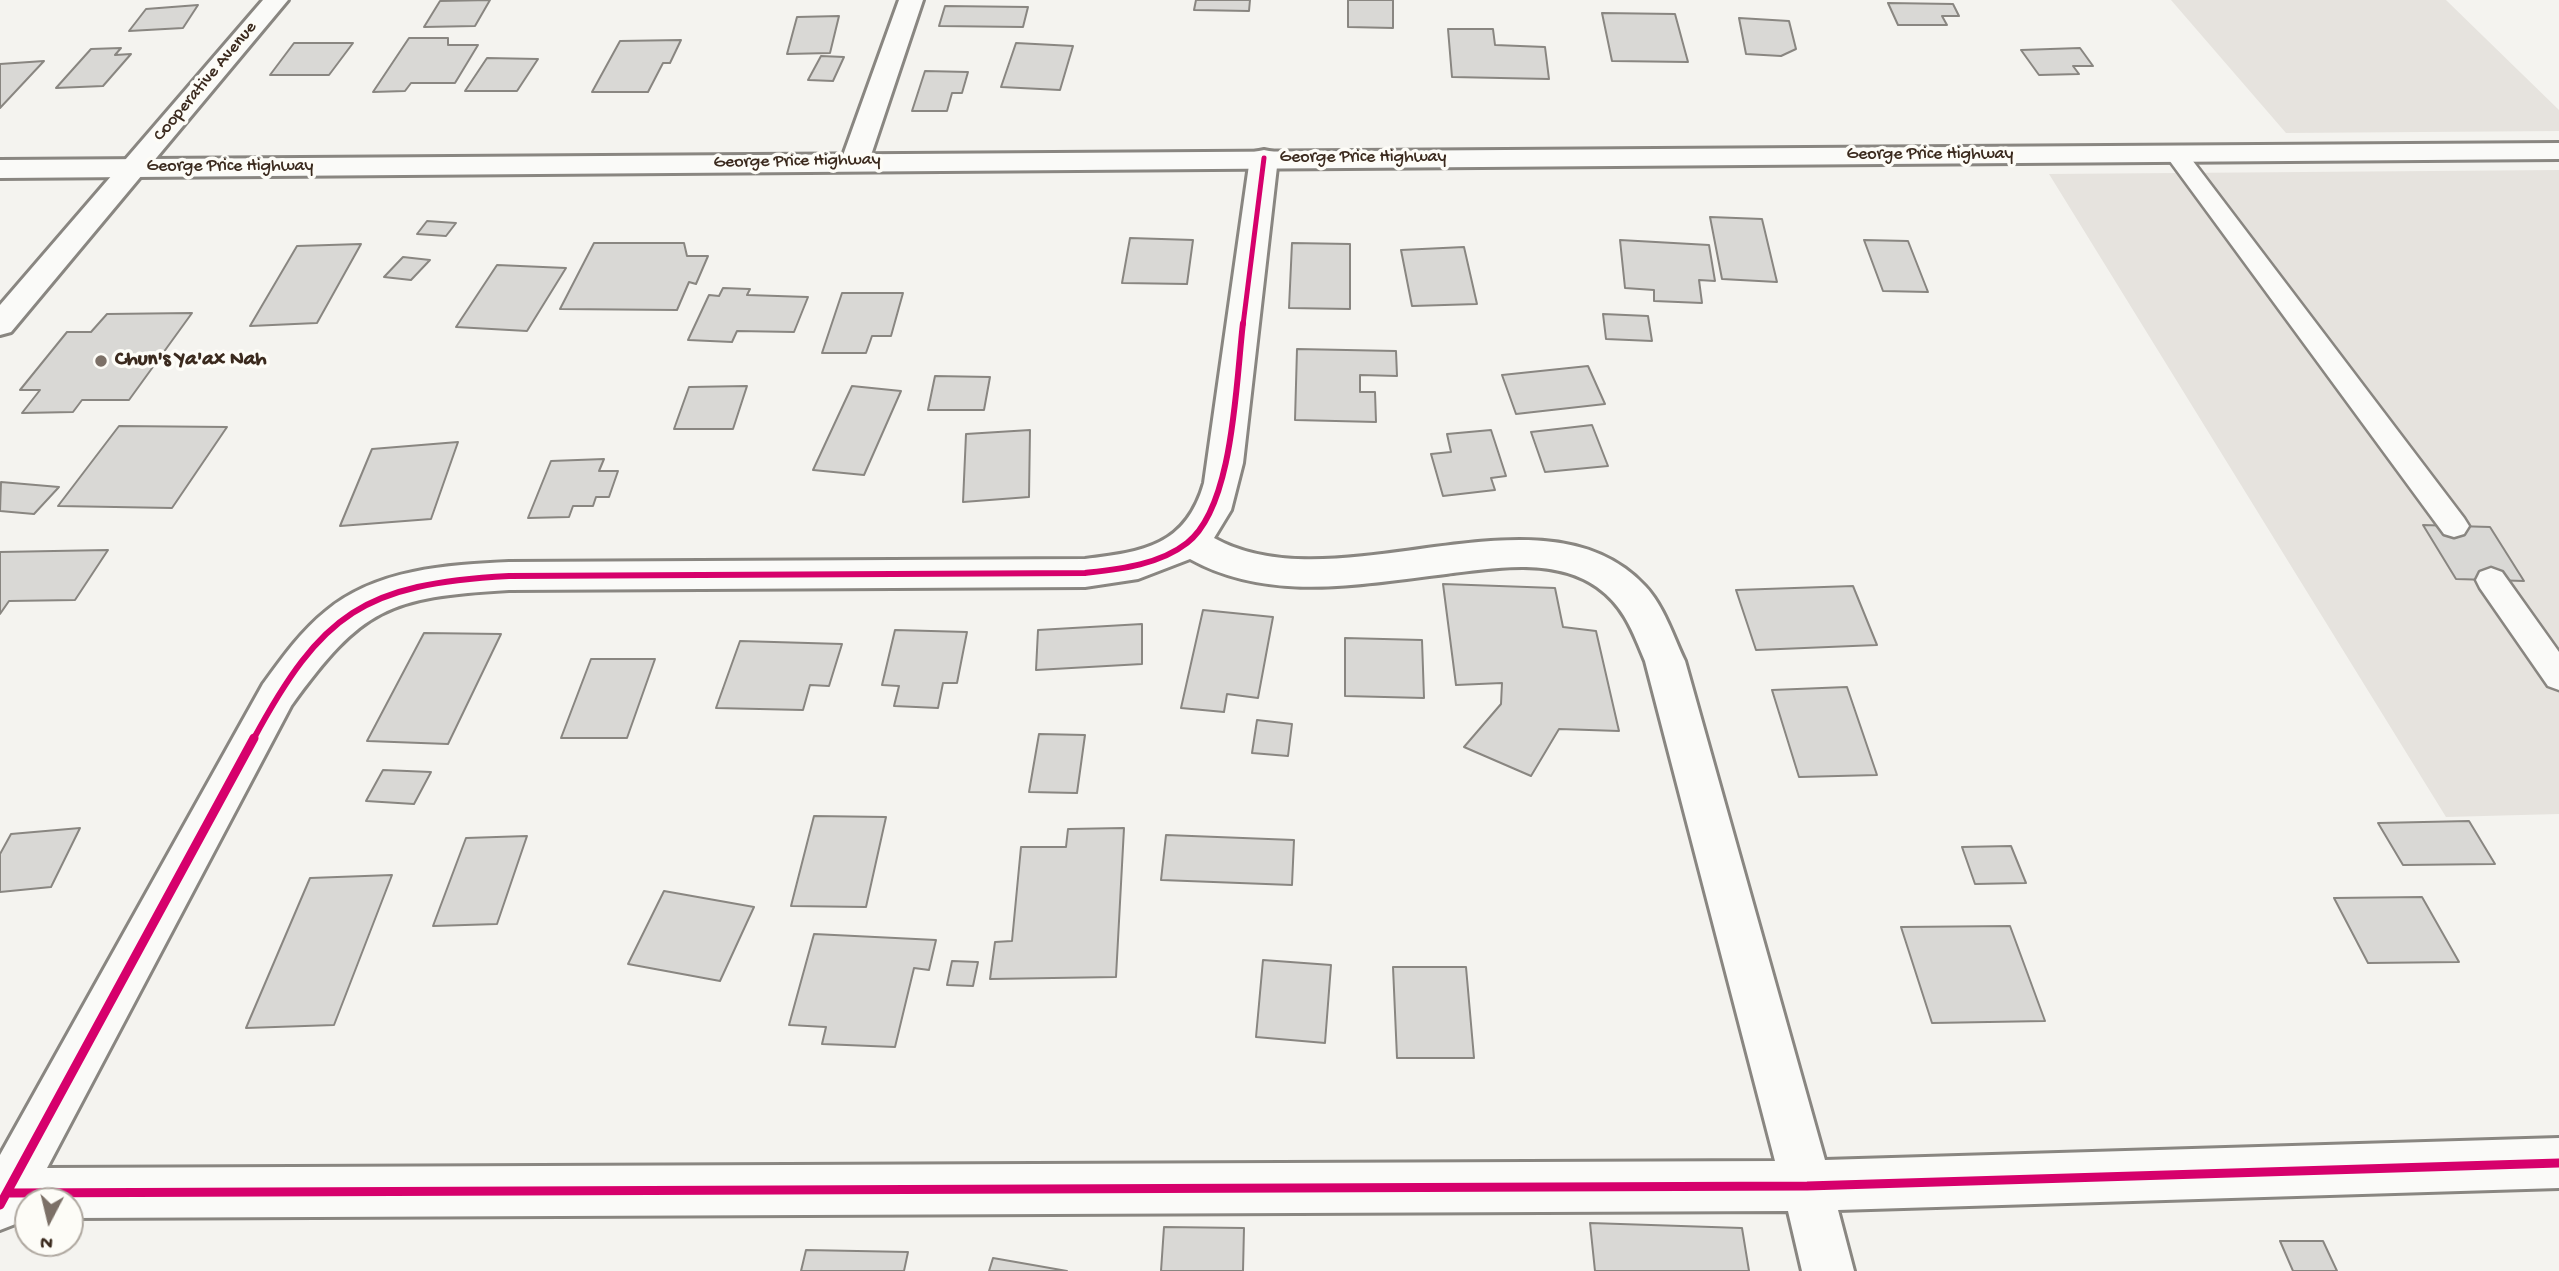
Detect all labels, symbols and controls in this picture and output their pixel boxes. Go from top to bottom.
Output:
street label: Cooperative Avenue [150,18,262,146]
street label: George Price Highway [1847,144,2013,166]
street label: George Price Highway [1280,147,1446,169]
street label: George Price Highway [713,150,881,174]
street label: George Price Highway [147,156,313,178]
place label: Chun's Ya'ax Nah [115,348,267,374]
marker: Chun's Ya'ax Nah [93,353,109,369]
north arrow [14,1187,84,1257]
text: N [39,1229,54,1254]

